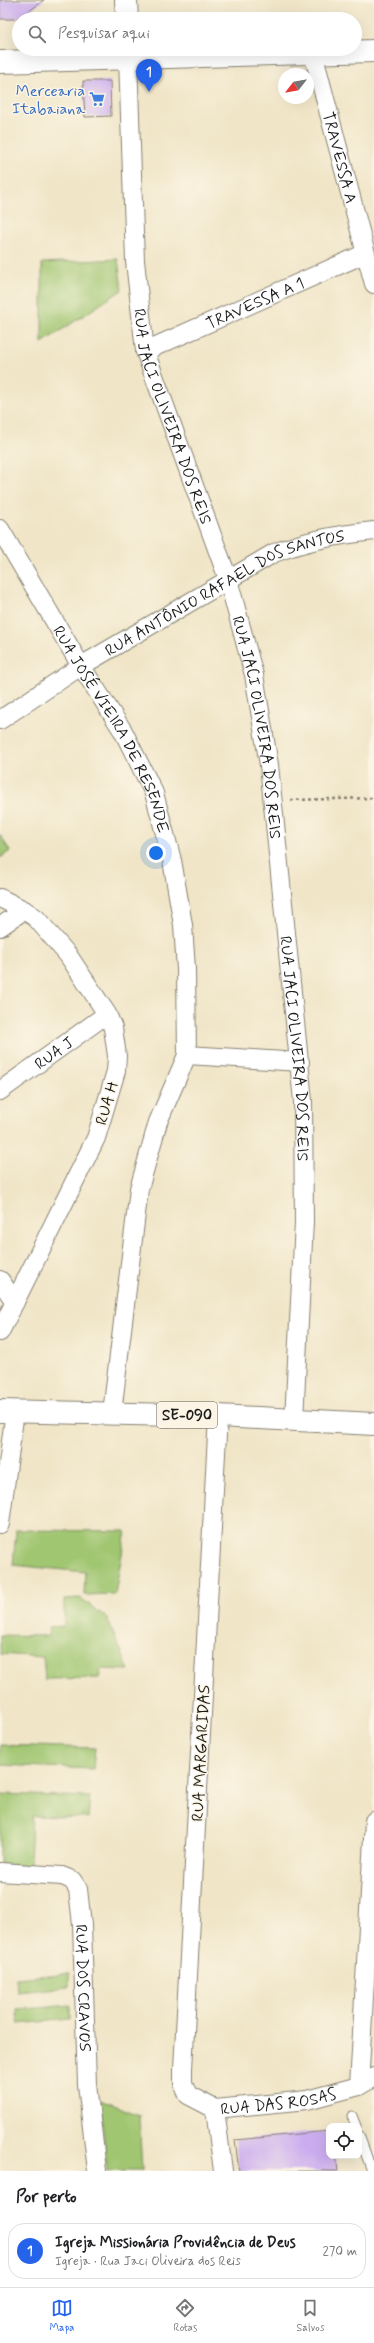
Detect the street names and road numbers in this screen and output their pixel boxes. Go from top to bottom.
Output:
street label: TRAVESSA A [317,110,361,206]
street label: TRAVESSA A 1 [203,273,308,335]
street label: RUA JACI OLIVEIRA DOS REIS [128,308,216,528]
street label: RUA ANTÔNIO RAFAEL DOS SANTOS [101,526,346,662]
street label: RUA JACI OLIVEIRA DOS REIS [227,614,285,840]
street label: RUA JOSÉ VIEIRA DE RESENDE [47,622,173,835]
street label: RUA JACI OLIVEIRA DOS REIS [274,935,312,1162]
street label: RUA J [31,1032,78,1075]
street label: RUA H [91,1079,124,1128]
road number: SE-090 [157,1402,217,1428]
street label: RUA MARGARIDAS [187,1684,216,1822]
street label: RUA DOS CRAVOS [70,1924,95,2052]
street label: RUA DAS ROSAS [219,2084,339,2120]

